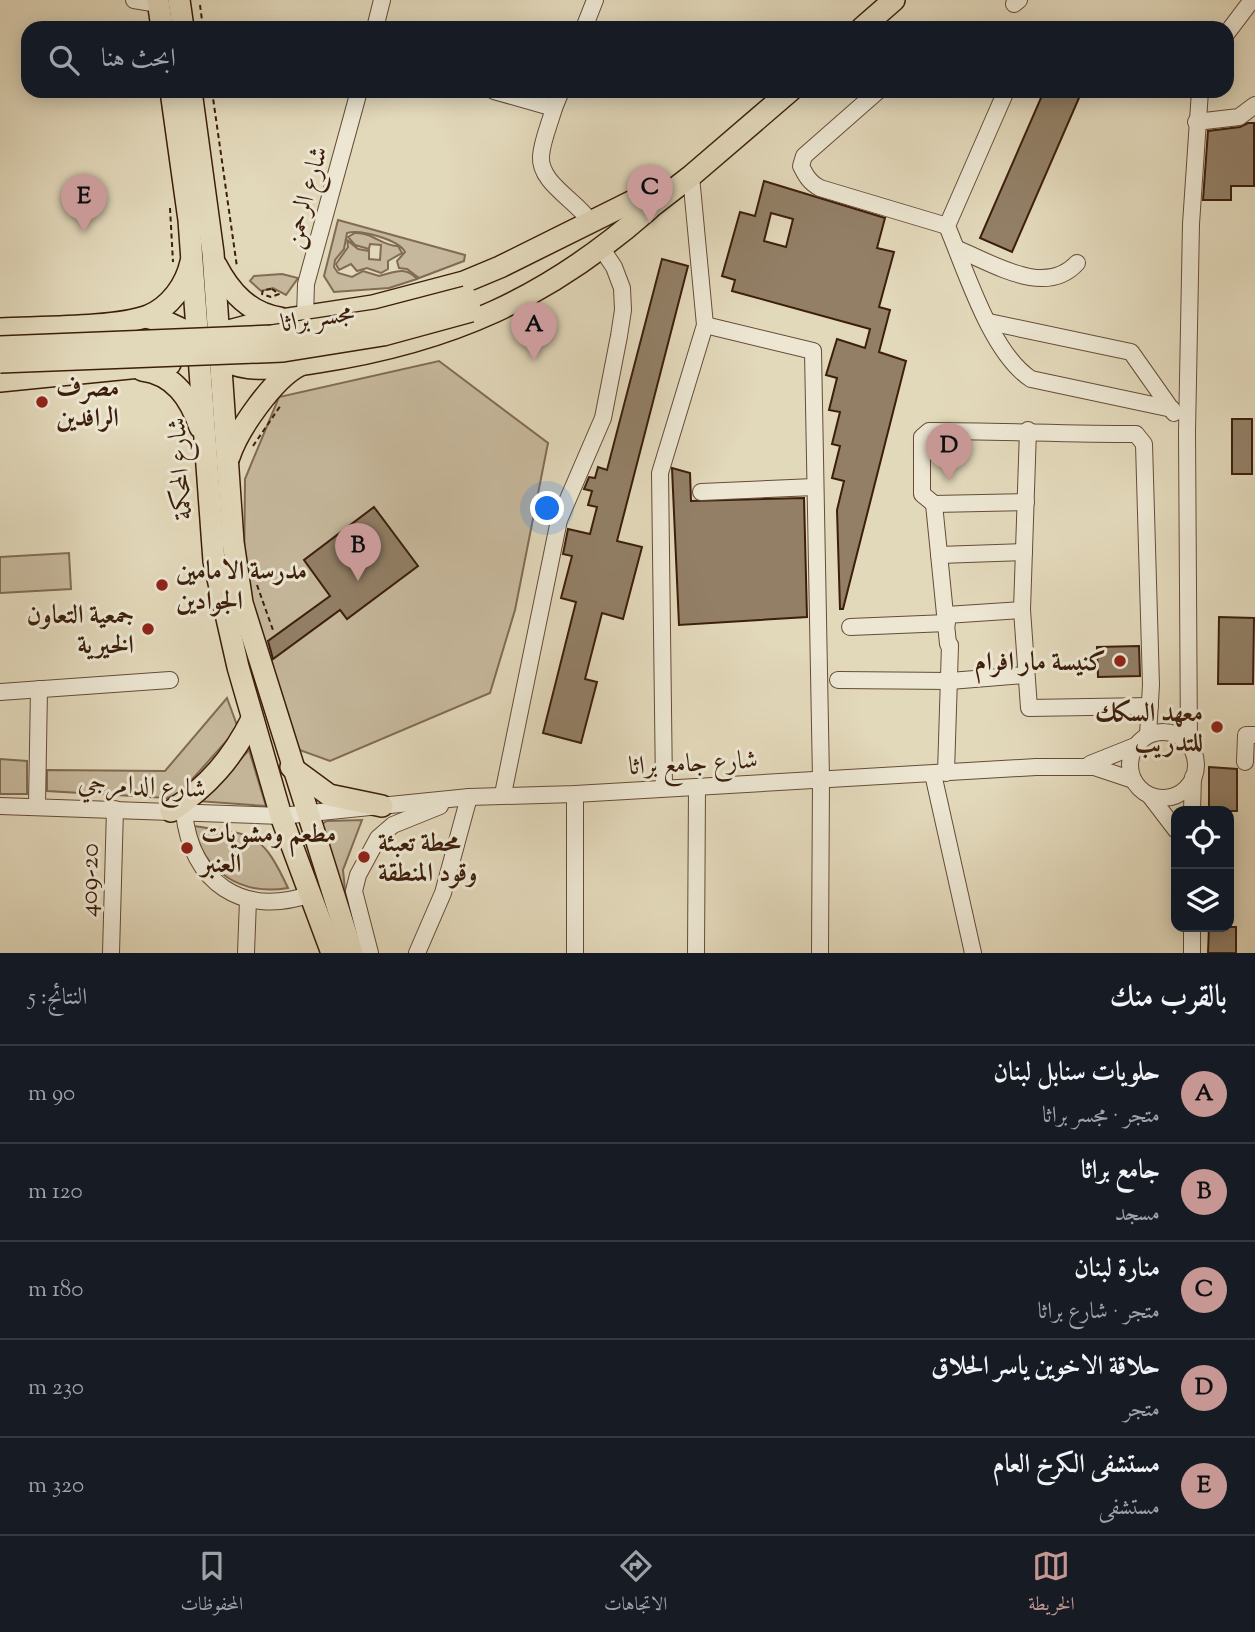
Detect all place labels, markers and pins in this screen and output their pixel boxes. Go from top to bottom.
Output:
pin: C [627,165,673,223]
pin: E [61,174,107,232]
pin: A [511,302,557,360]
place label: مصرف الرافدين [56,371,119,438]
marker: مصرف الرافدين [34,394,50,410]
pin: D [926,423,972,481]
pin: B [335,523,381,581]
place label: مدرسة الامامين الجوادين [176,554,307,621]
marker: مدرسة الامامين الجوادين [154,577,170,593]
place label: جمعية التعاون الخيرية [26,598,134,665]
marker: جمعية التعاون الخيرية [140,621,156,637]
place label: كنيسة مار افرام [974,645,1106,684]
marker: كنيسة مار افرام [1112,653,1128,669]
place label: معهد السكك للتدريب [1095,696,1203,763]
marker: معهد السكك للتدريب [1209,719,1225,735]
place label: مطعم ومشويات العنبر [198,817,336,884]
place label: محطة تعبئة وقود المنطقة [378,826,478,893]
marker: مطعم ومشويات العنبر [179,840,195,856]
marker: محطة تعبئة وقود المنطقة [356,849,372,865]

